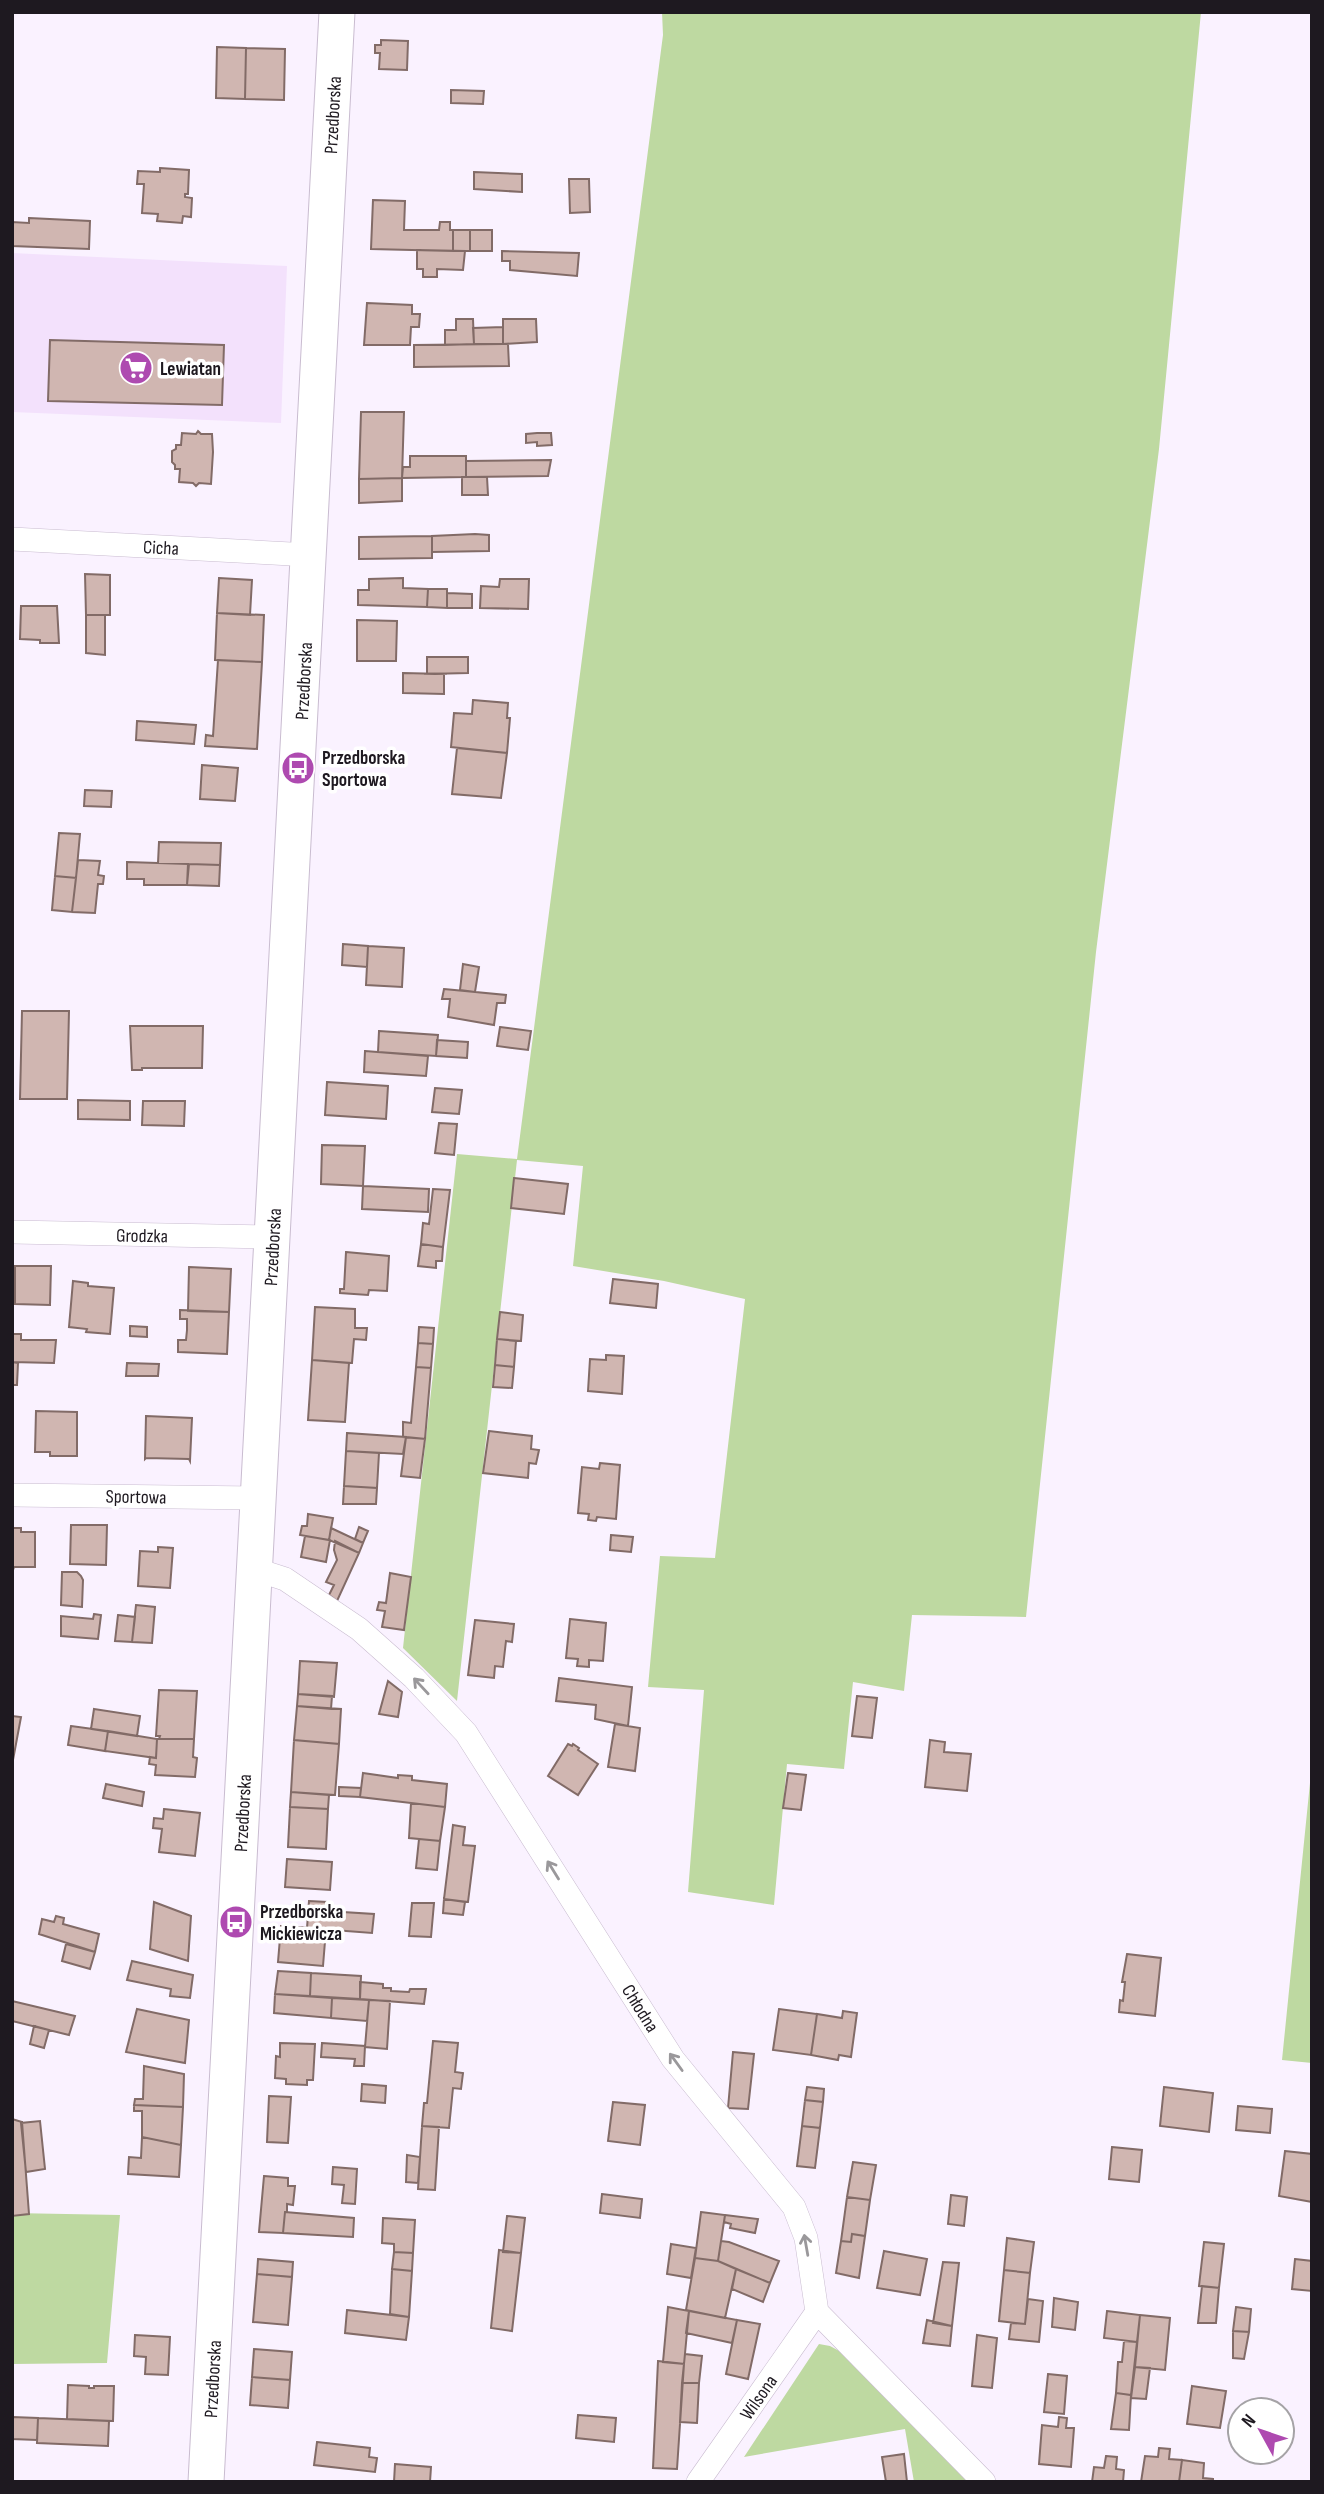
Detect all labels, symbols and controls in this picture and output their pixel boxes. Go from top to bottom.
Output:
street label: Przedborska [320,76,347,155]
supermarket icon: Lewiatan [117,349,155,387]
place label: Lewiatan [160,358,221,381]
street label: Cicha [142,536,179,561]
street label: Przedborska [291,642,318,721]
place label: Przedborska Sportowa [322,747,405,792]
bus stop icon: Przedborska Sportowa [279,749,317,787]
street label: Przedborska [260,1208,287,1287]
street label: Grodzka [116,1225,168,1248]
street label: Sportowa [105,1485,167,1510]
one-way arrow [413,1678,430,1695]
street label: Przedborska [230,1774,257,1853]
one-way arrow [546,1861,560,1881]
place label: Przedborska Mickiewicza [260,1901,343,1946]
bus stop icon: Przedborska Mickiewicza [217,1903,255,1941]
street label: Chłodna [616,1981,663,2037]
one-way arrow [669,2053,683,2072]
one-way arrow [799,2234,813,2257]
street label: Przedborska [200,2340,227,2419]
street label: Wilsona [736,2371,783,2425]
north arrow [1226,2396,1296,2466]
text: N [1237,2410,1261,2432]

